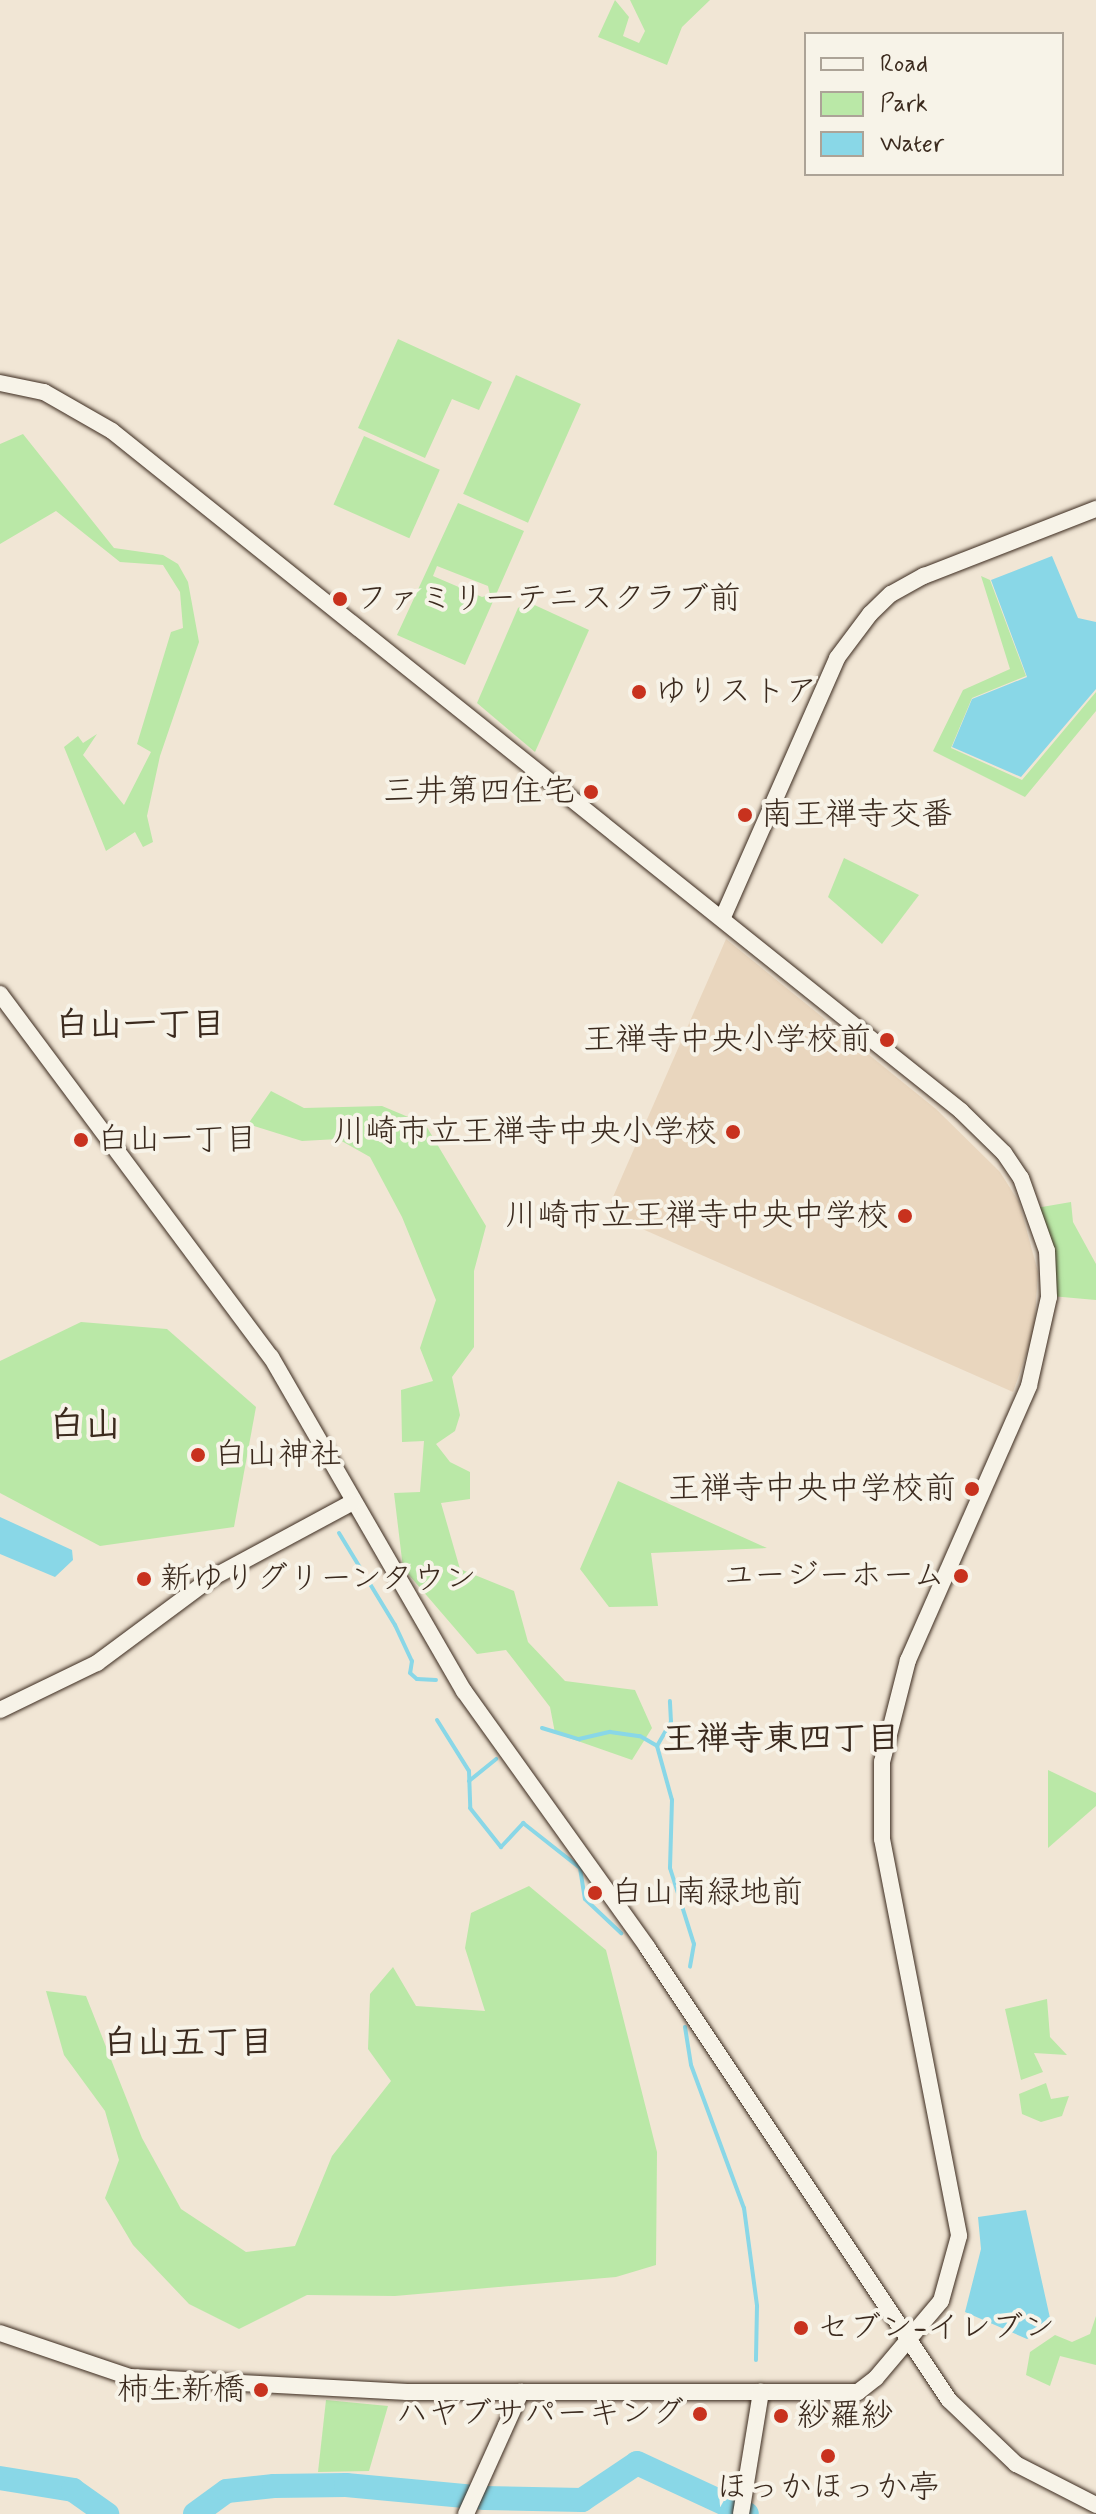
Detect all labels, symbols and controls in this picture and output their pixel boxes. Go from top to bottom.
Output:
legend [804,32,1064,176]
text: Road [880,49,928,80]
text: Park [880,89,928,120]
text: Water [880,129,944,160]
place label: ファミリーテニスクラブ前 [356,580,740,618]
marker: ファミリーテニスクラブ前 [331,590,349,608]
place label: ゆりストア [655,673,815,711]
marker: ゆりストア [630,683,648,701]
place label: 三井第四住宅 [383,773,575,811]
marker: 三井第四住宅 [582,783,600,801]
place label: 南王禅寺交番 [761,796,953,834]
marker: 南王禅寺交番 [736,806,754,824]
district label: 白山一丁目 [55,1006,225,1046]
place label: 王禅寺中央小学校前 [583,1021,871,1059]
marker: 王禅寺中央小学校前 [878,1031,896,1049]
place label: 川崎市立王禅寺中央小学校 [333,1113,717,1151]
place label: 白山一丁目 [97,1121,257,1159]
marker: 川崎市立王禅寺中央小学校 [724,1123,742,1141]
marker: 白山一丁目 [72,1131,90,1149]
place label: 川崎市立王禅寺中央中学校 [505,1197,889,1235]
marker: 川崎市立王禅寺中央中学校 [896,1207,914,1225]
district label: 白山 [49,1405,121,1449]
place label: 白山神社 [214,1436,342,1474]
marker: 白山神社 [189,1446,207,1464]
place label: 王禅寺中央中学校前 [668,1470,956,1508]
marker: 王禅寺中央中学校前 [963,1480,981,1498]
place label: ユージーホーム [722,1557,945,1595]
place label: 新ゆりグリーンタウン [160,1560,480,1598]
marker: ユージーホーム [952,1567,970,1585]
marker: 新ゆりグリーンタウン [135,1570,153,1588]
district label: 王禅寺東四丁目 [662,1720,900,1760]
place label: 白山南緑地前 [611,1874,803,1912]
marker: 白山南緑地前 [586,1884,604,1902]
district label: 白山五丁目 [103,2024,273,2064]
place label: セブン-イレブン [817,2309,1055,2347]
marker: セブン-イレブン [792,2319,810,2337]
place label: 柿生新橋 [117,2371,245,2409]
marker: 柿生新橋 [252,2381,270,2399]
place label: ハヤブサパーキング [396,2395,684,2433]
place label: 紗羅紗 [797,2397,893,2435]
marker: ハヤブサパーキング [691,2405,709,2423]
marker: 紗羅紗 [772,2407,790,2425]
marker: ほっかほっか亭 [819,2447,837,2465]
place label: ほっかほっか亭 [716,2469,940,2507]

